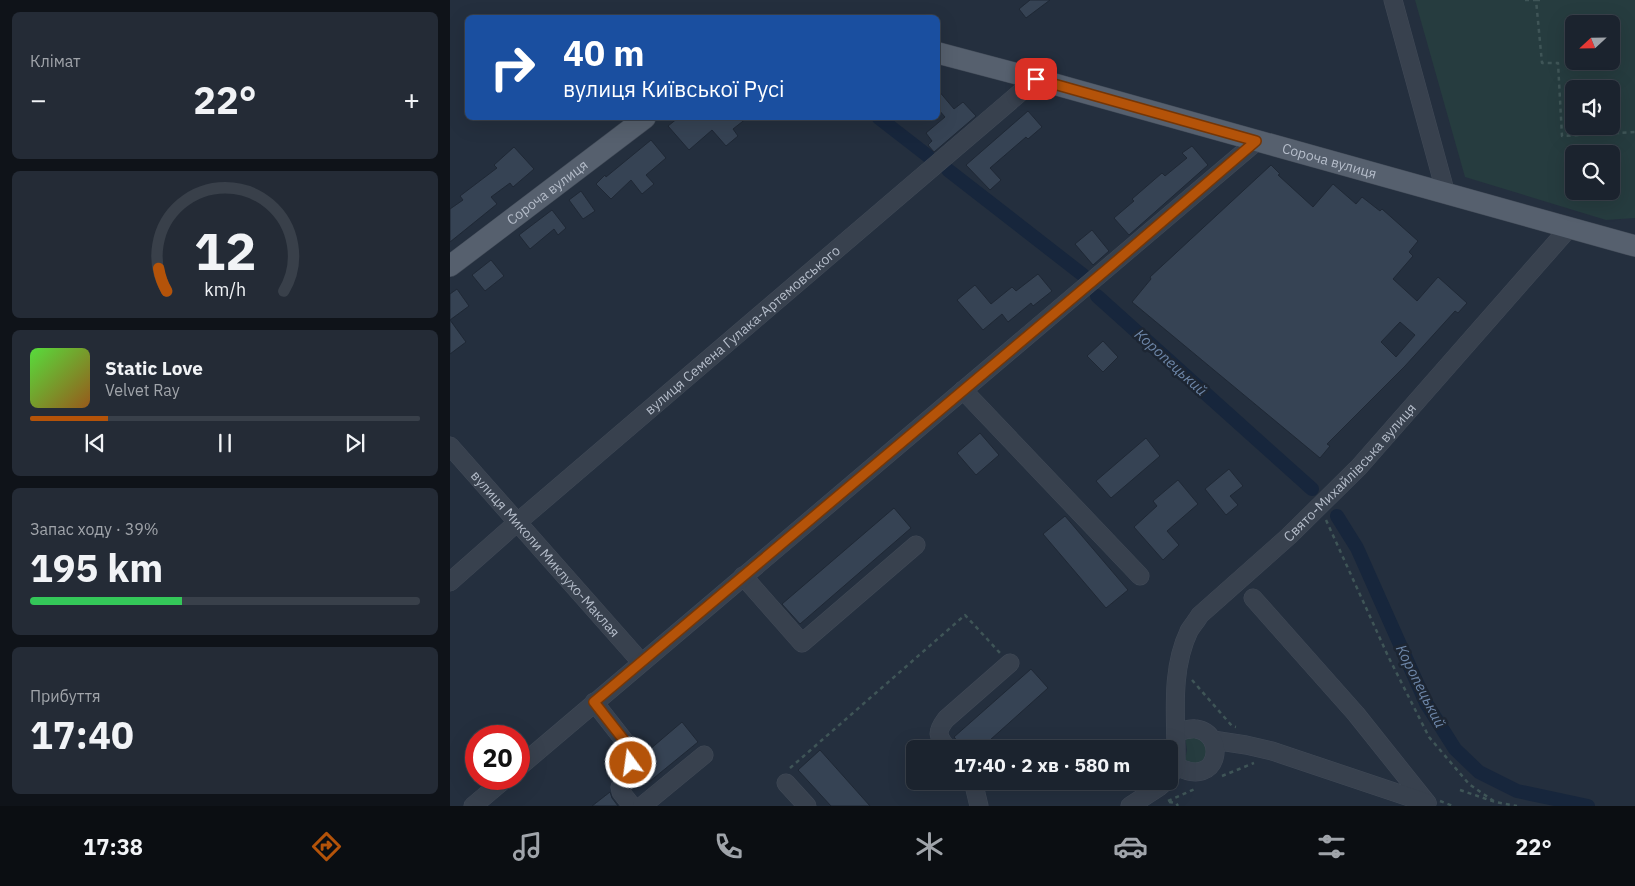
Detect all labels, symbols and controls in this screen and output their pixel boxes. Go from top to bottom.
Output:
north arrow [1565,15,1620,70]
map controls [1565,15,1620,200]
text: 40 m [563,30,645,76]
icon: right [480,35,545,100]
text: Клімат [30,51,81,71]
pin [1015,58,1057,100]
icon: arrive [1022,65,1050,93]
text: вулиця Київської Русі [563,74,784,103]
text: 22° [193,75,257,124]
button: sound [1565,80,1620,135]
text: − [30,81,47,118]
text: + [403,81,420,118]
street label: Сороча вулиця [1280,139,1379,183]
button: search [1565,145,1620,200]
street label: Сороча вулиця [503,156,591,229]
text: 12 [194,217,256,284]
street label: вулиця Семена Гулака-Артемовського [641,241,844,419]
text: km/h [204,278,246,301]
water label: Коропецький [1131,325,1211,399]
text: Static Love [105,356,203,380]
text: Velvet Ray [105,380,180,400]
street label: Свято-Михайлівська вулиця [1280,399,1420,546]
icon: previous [81,429,109,457]
icon: pause [211,429,239,457]
icon: next [341,429,369,457]
street label: вулиця Миколи Миклухо-Маклая [467,467,624,641]
text: Запас ходу · 39% [30,519,159,539]
text: 195 km [30,543,163,592]
water label: Коропецький [1392,641,1450,731]
text: Прибуття [30,686,101,706]
text: 17:40 [30,710,134,759]
speed limit sign: 20 [465,725,530,790]
position arrow [604,736,656,788]
text: 17:40 · 2 хв · 580 m [954,753,1130,777]
icon: directions [309,829,344,864]
icon: music [510,829,545,864]
icon: phone [711,829,746,864]
icon: climate [912,829,947,864]
icon: car [1113,829,1148,864]
icon: filters [1314,829,1349,864]
text: 17:38 [83,832,143,861]
text: 22° [1515,832,1552,861]

